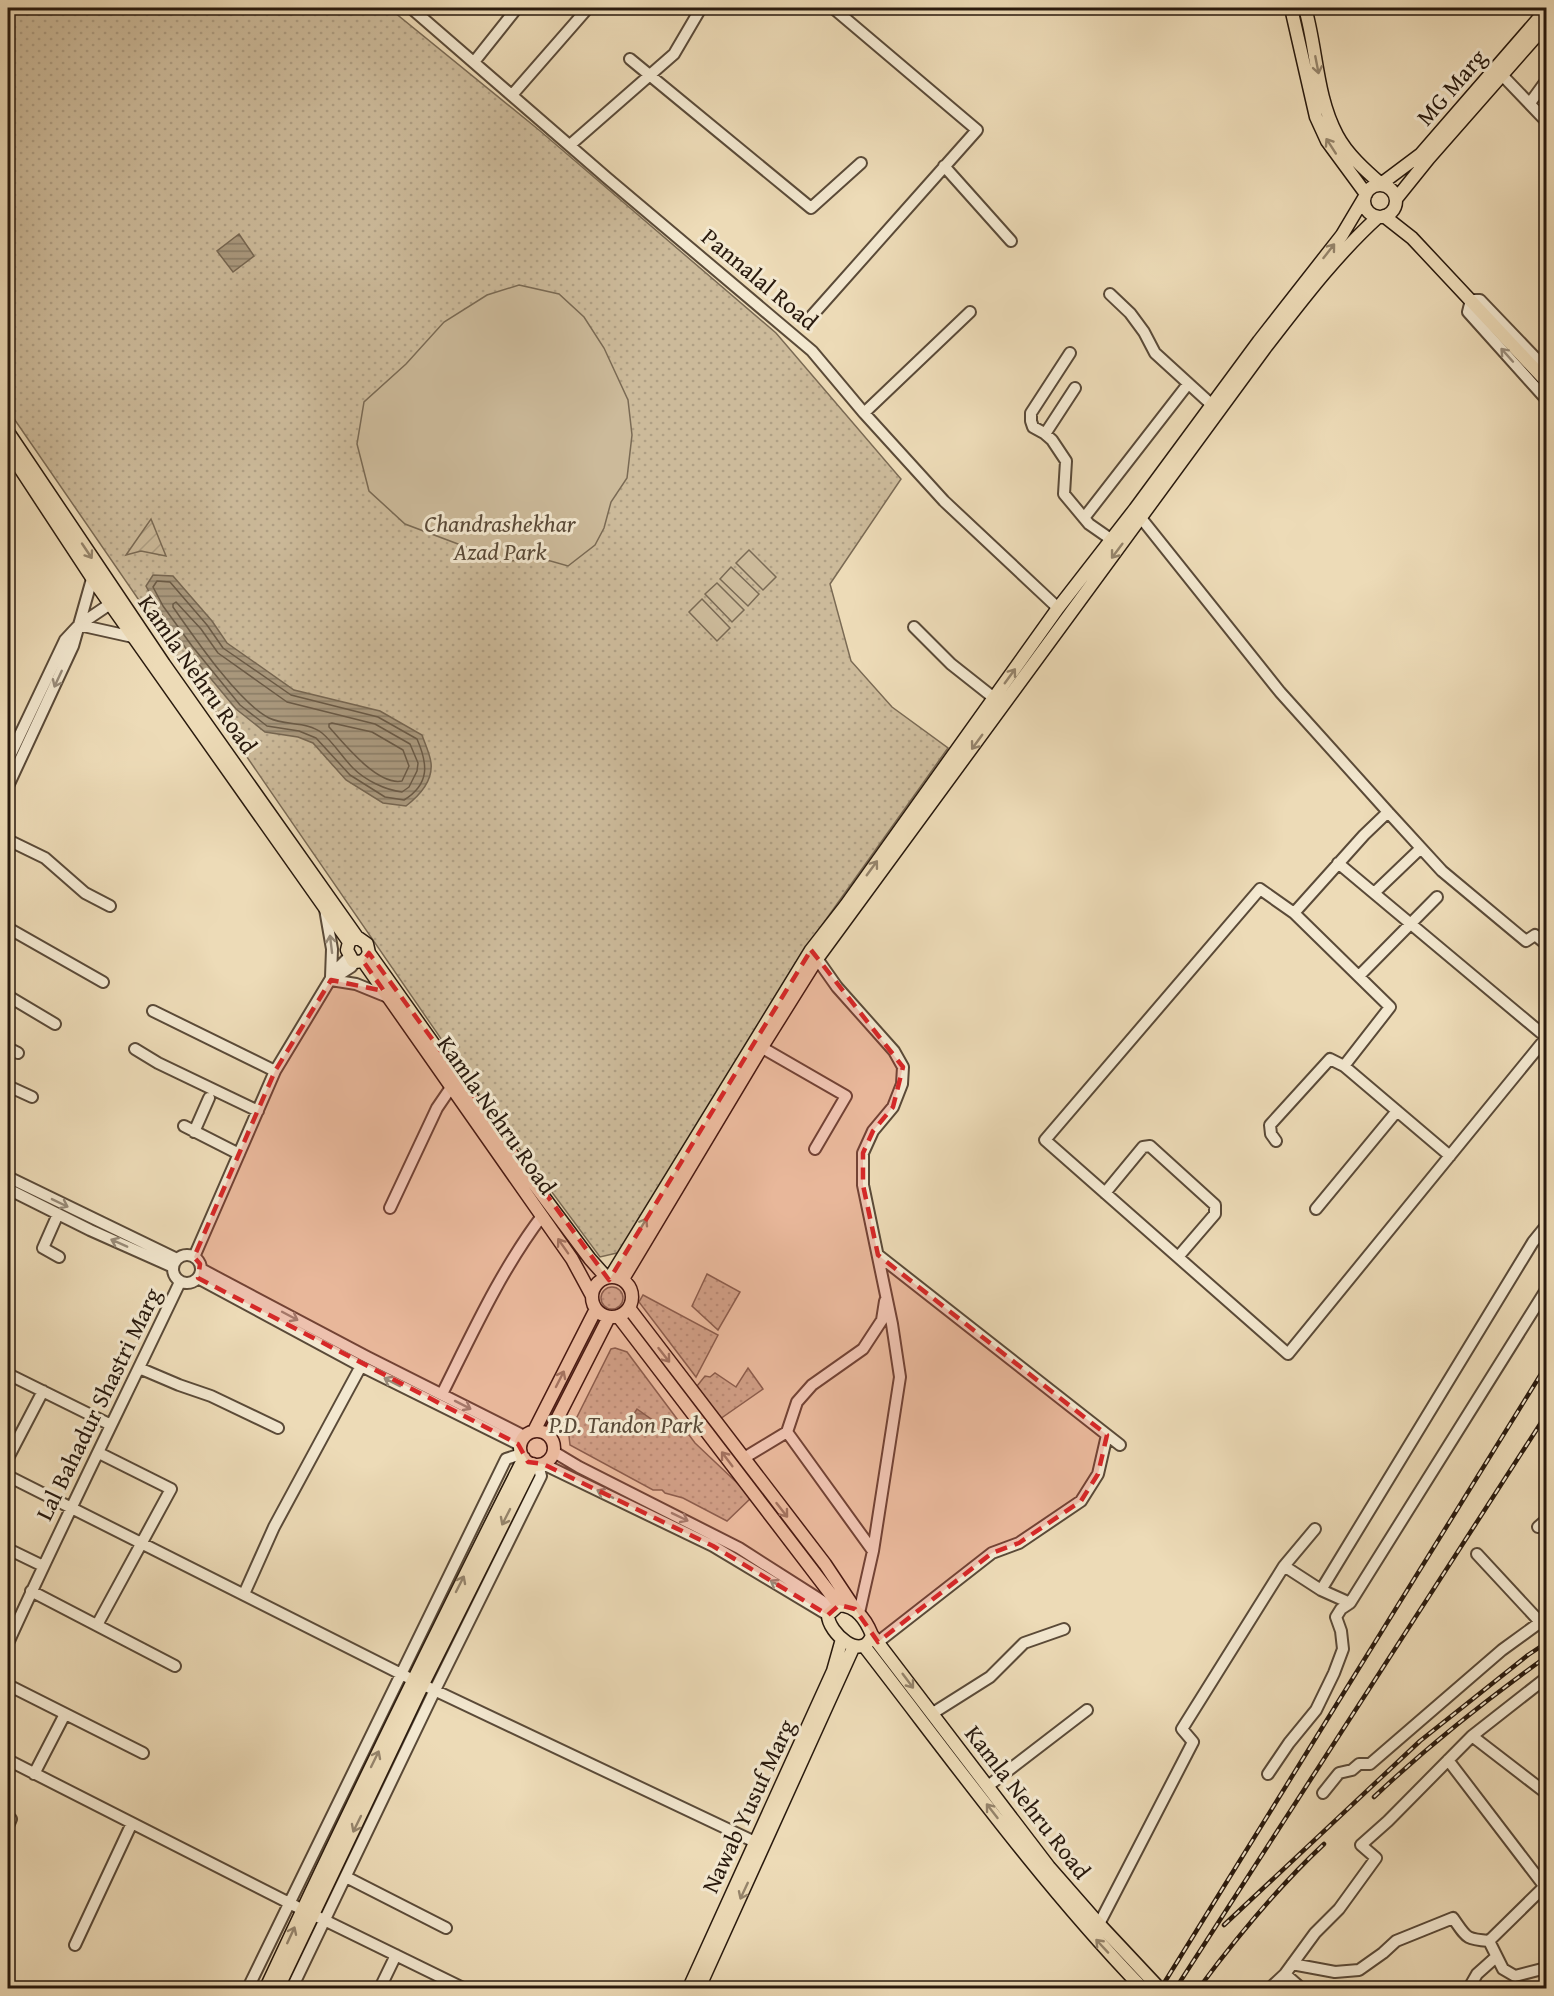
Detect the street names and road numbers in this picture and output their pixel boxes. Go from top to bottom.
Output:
street label: MG Marg [1408,41,1494,133]
street label: Pannalal Road [694,220,826,338]
street label: Kamla Nehru Road [130,587,266,761]
street label: Kamla Nehru Road [429,1028,565,1202]
street label: Lal Bahadur Shastri Marg [26,1282,170,1526]
street label: Nawab Yusuf Marg [692,1713,804,1899]
street label: Kamla Nehru Road [957,1717,1100,1887]

